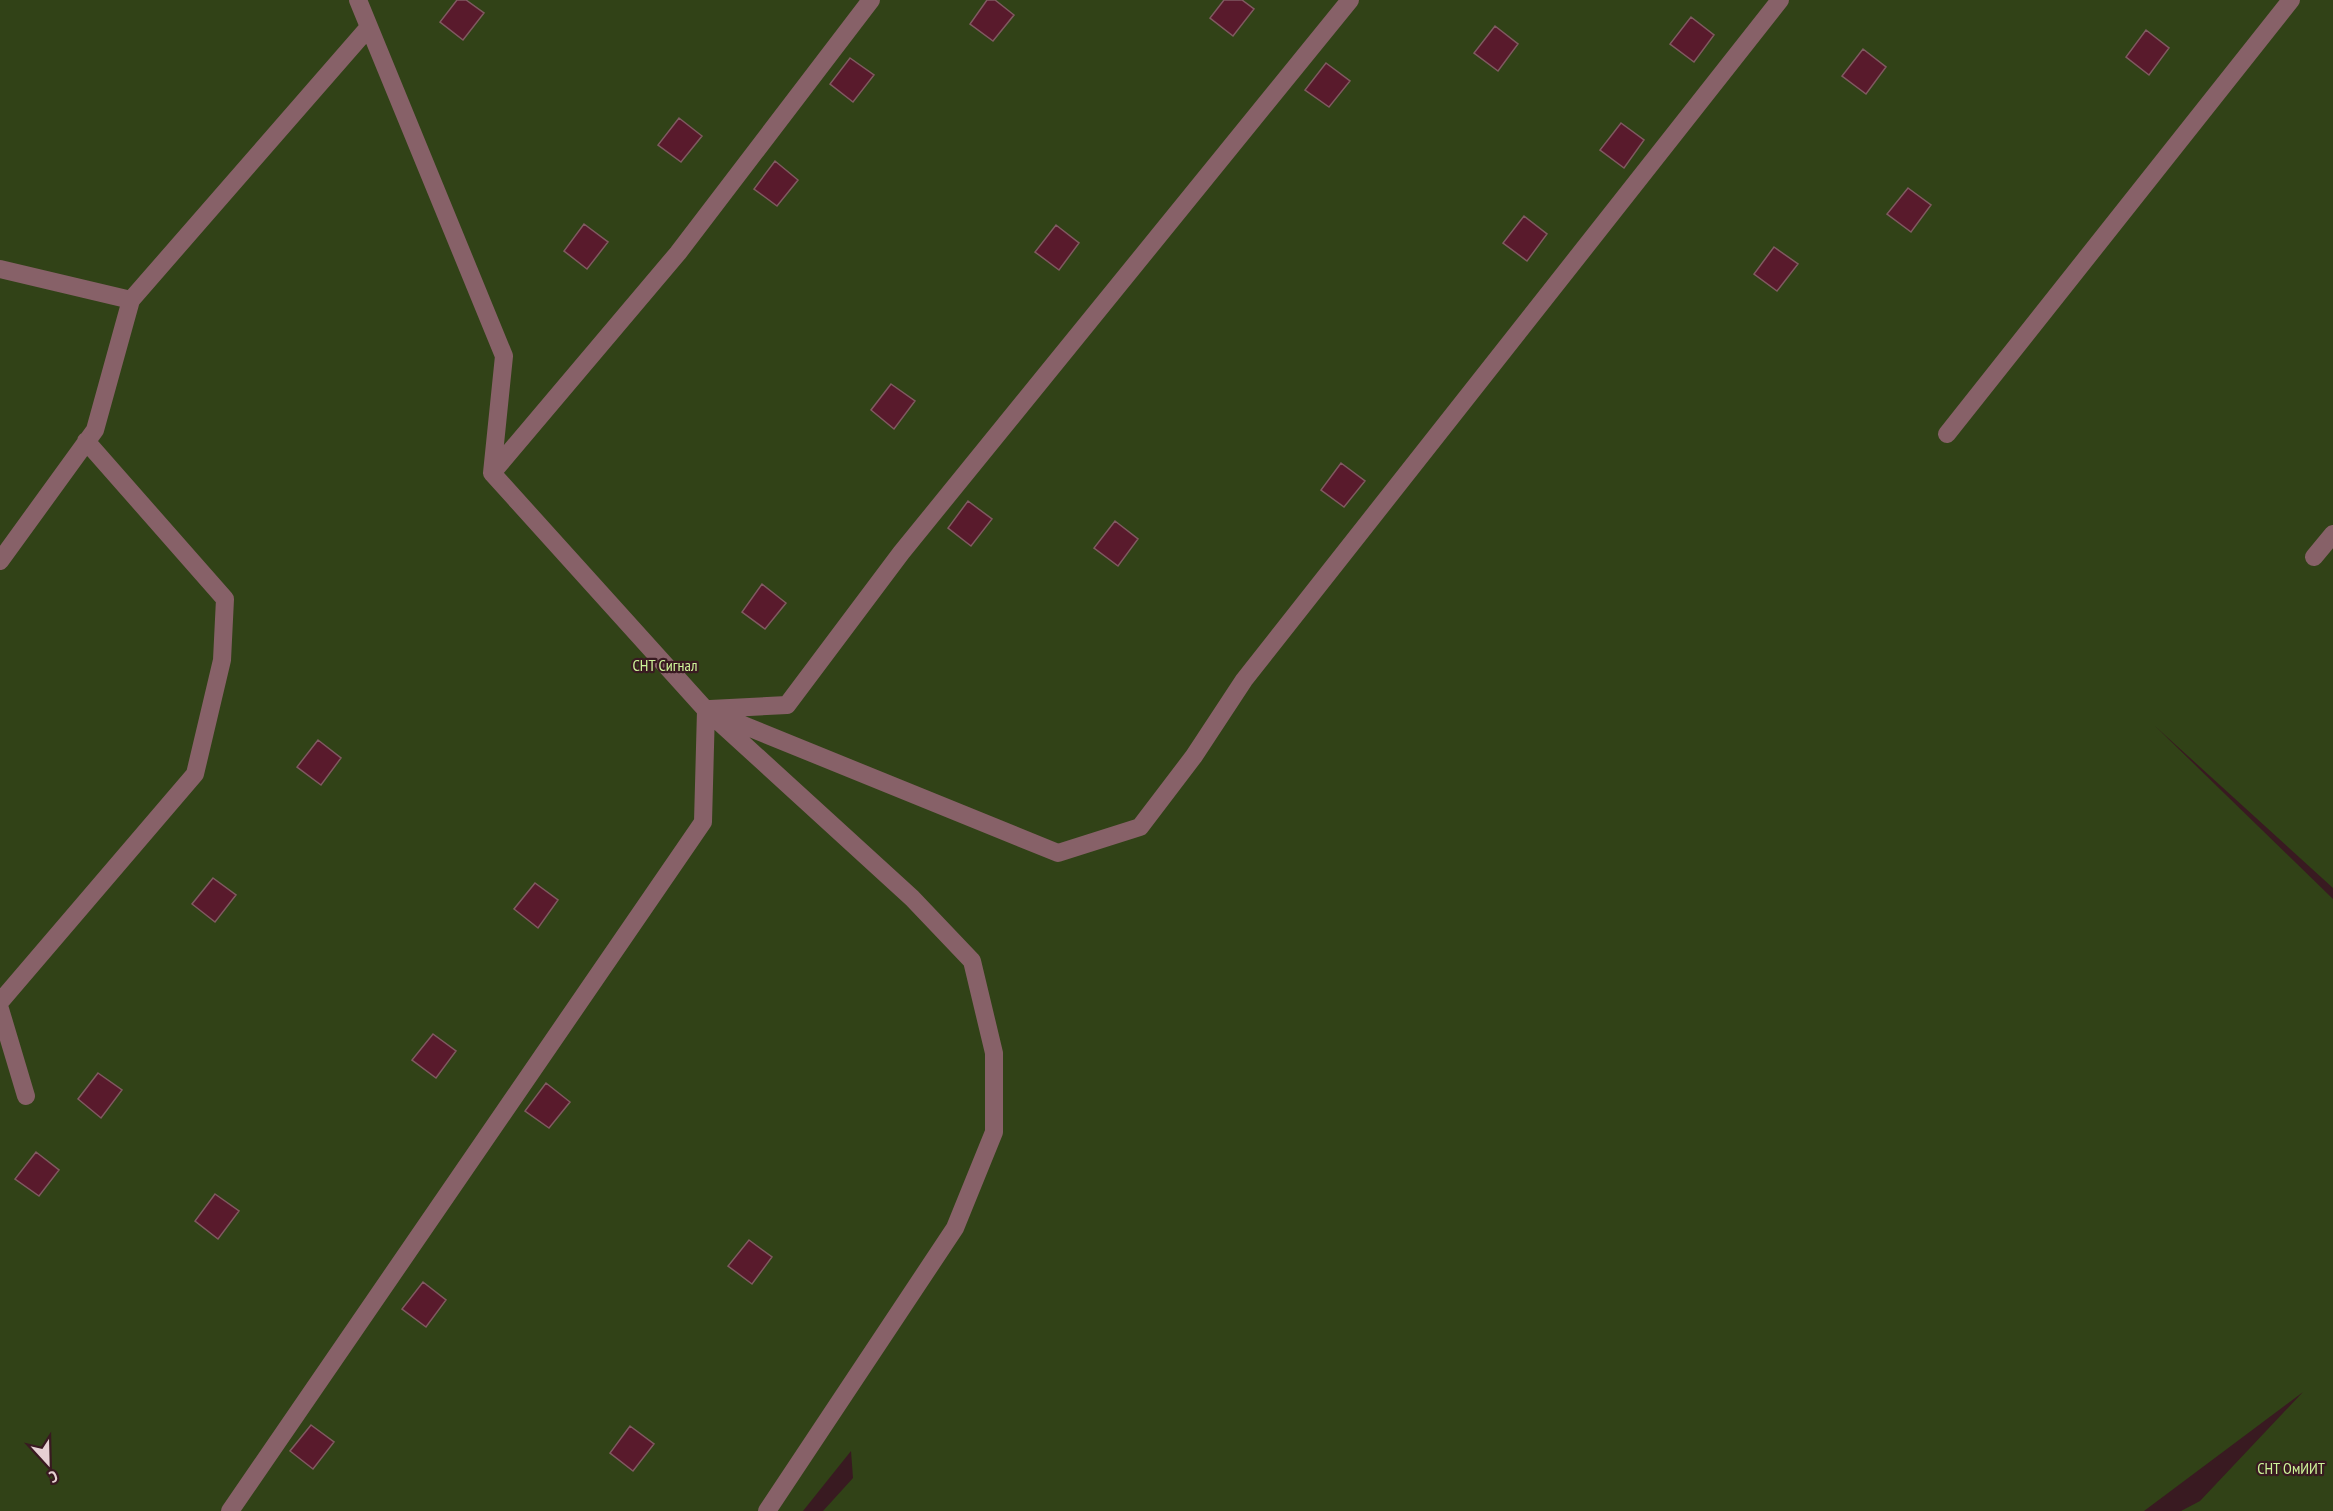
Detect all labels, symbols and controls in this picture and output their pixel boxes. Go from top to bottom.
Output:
park label: СНТ Сигнал [633,655,697,675]
north arrow [18,1433,78,1493]
park label: СНТ ОмИИТ [2257,1458,2325,1478]
text: С [46,1466,61,1488]

